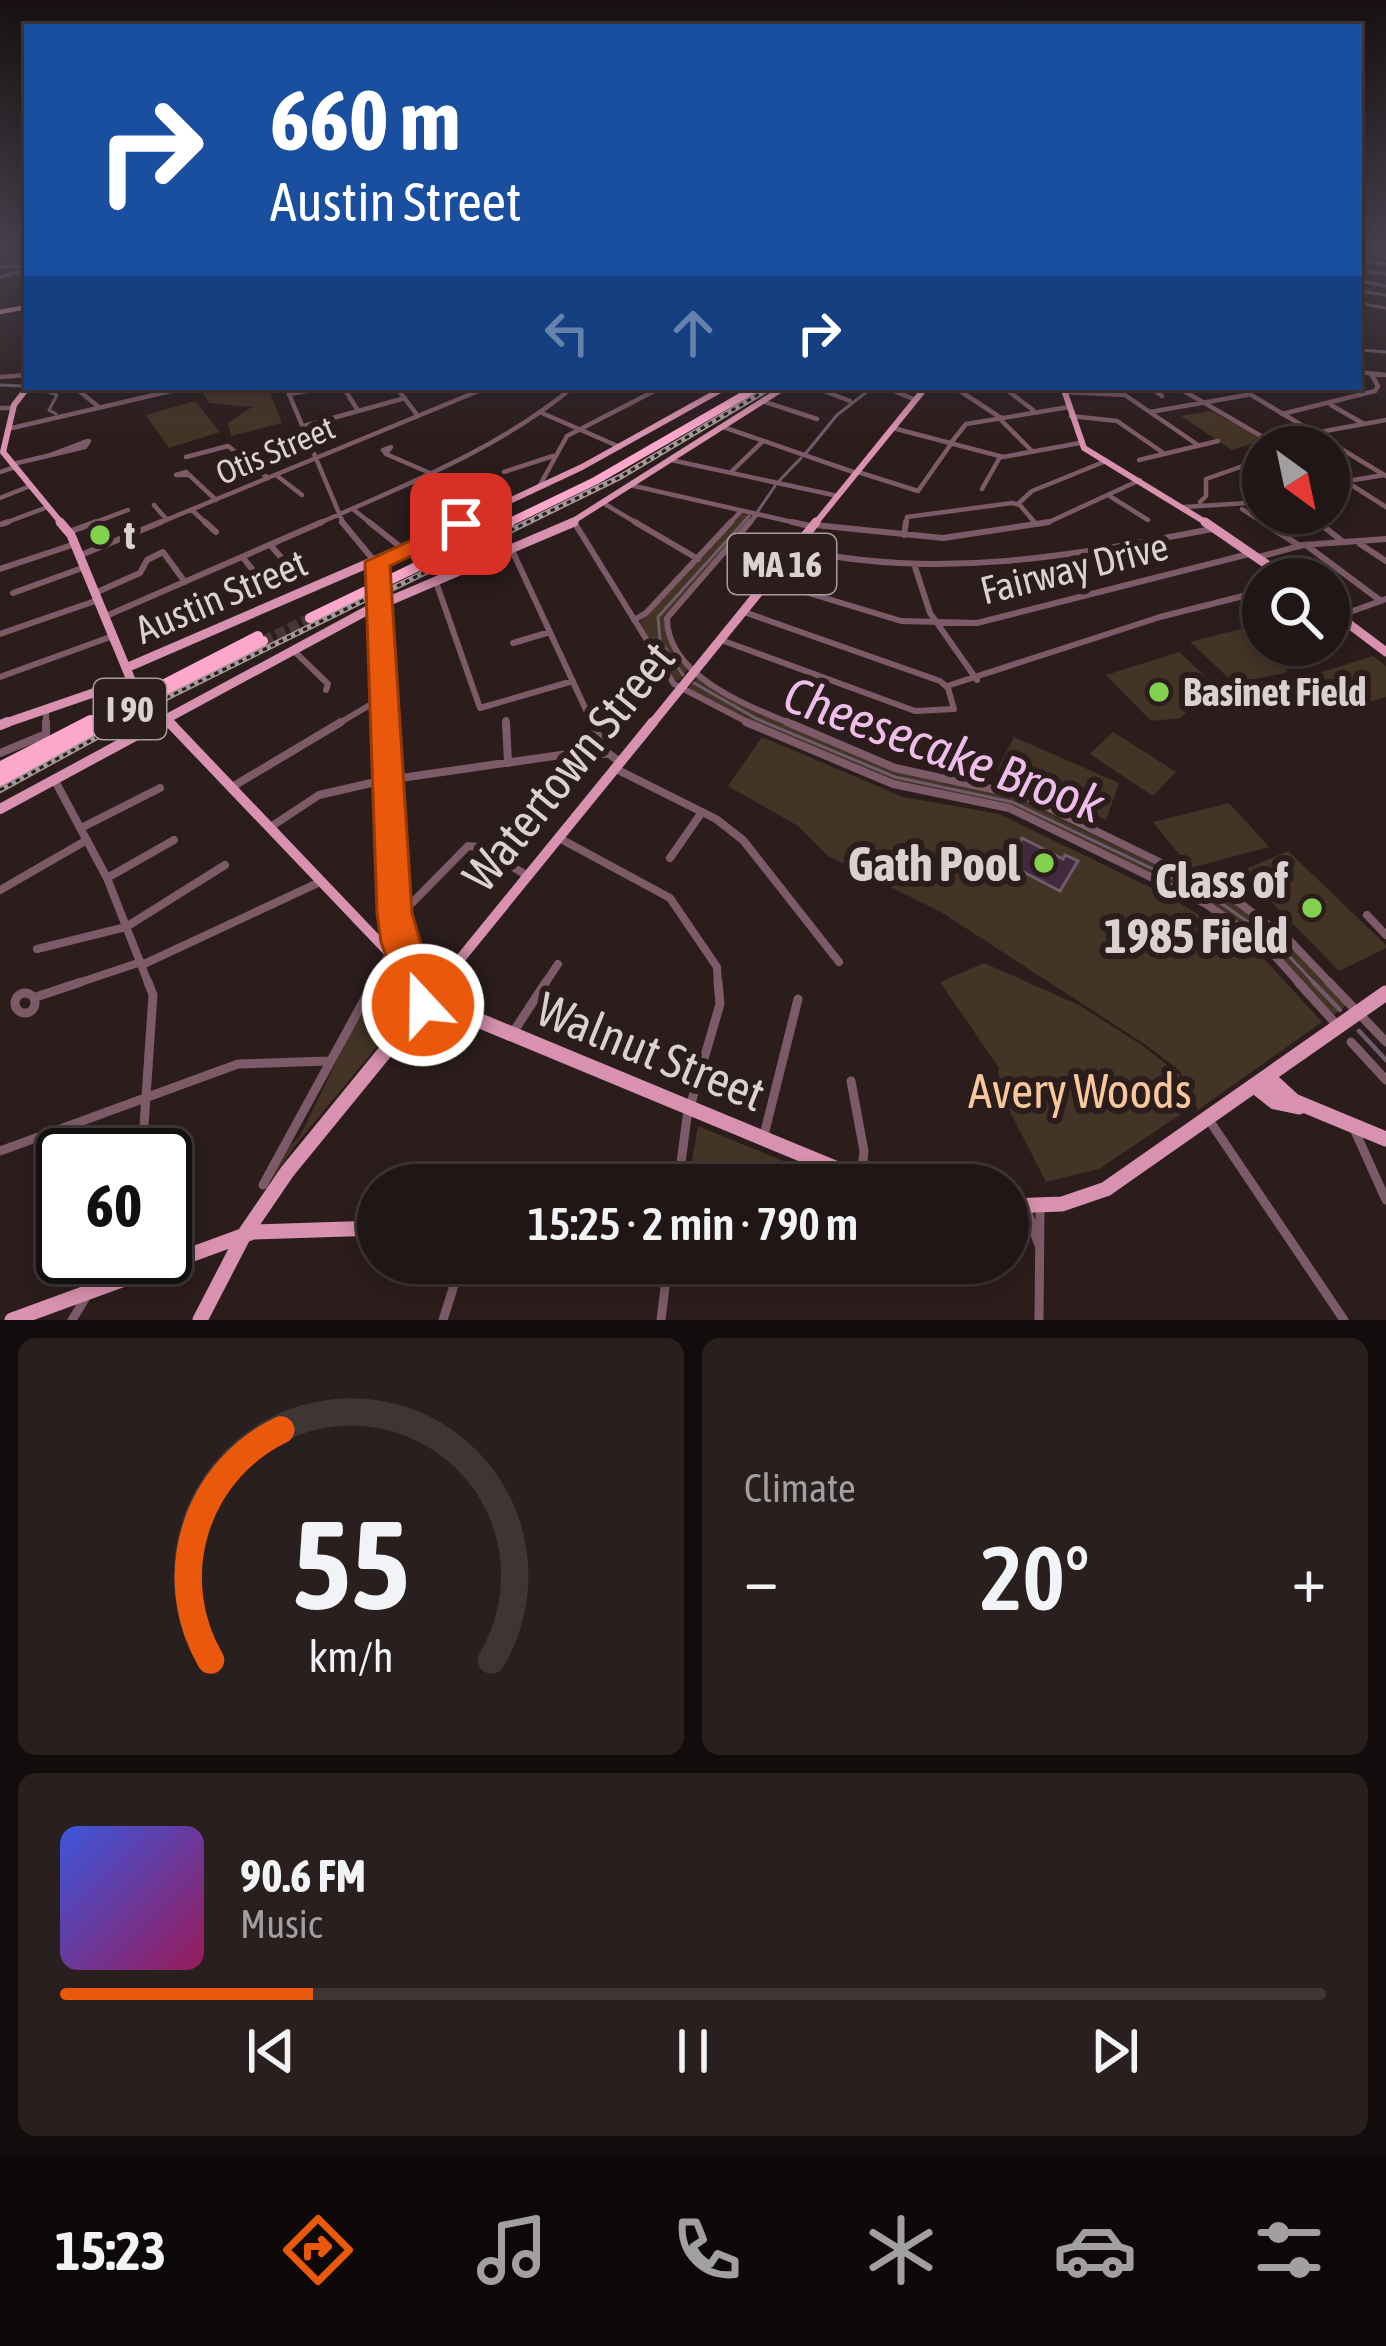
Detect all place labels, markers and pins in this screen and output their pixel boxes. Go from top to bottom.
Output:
pin [410,473,512,575]
place label: t [123,513,136,557]
marker: t [87,522,113,548]
place label: Basinet Field [1183,670,1366,714]
marker: Basinet Field [1146,679,1172,705]
place label: Gath Pool [848,836,1021,891]
marker: Gath Pool [1031,850,1057,876]
place label: Class of 1985 Field [1104,853,1289,963]
marker: Class of 1985 Field [1299,895,1325,921]

